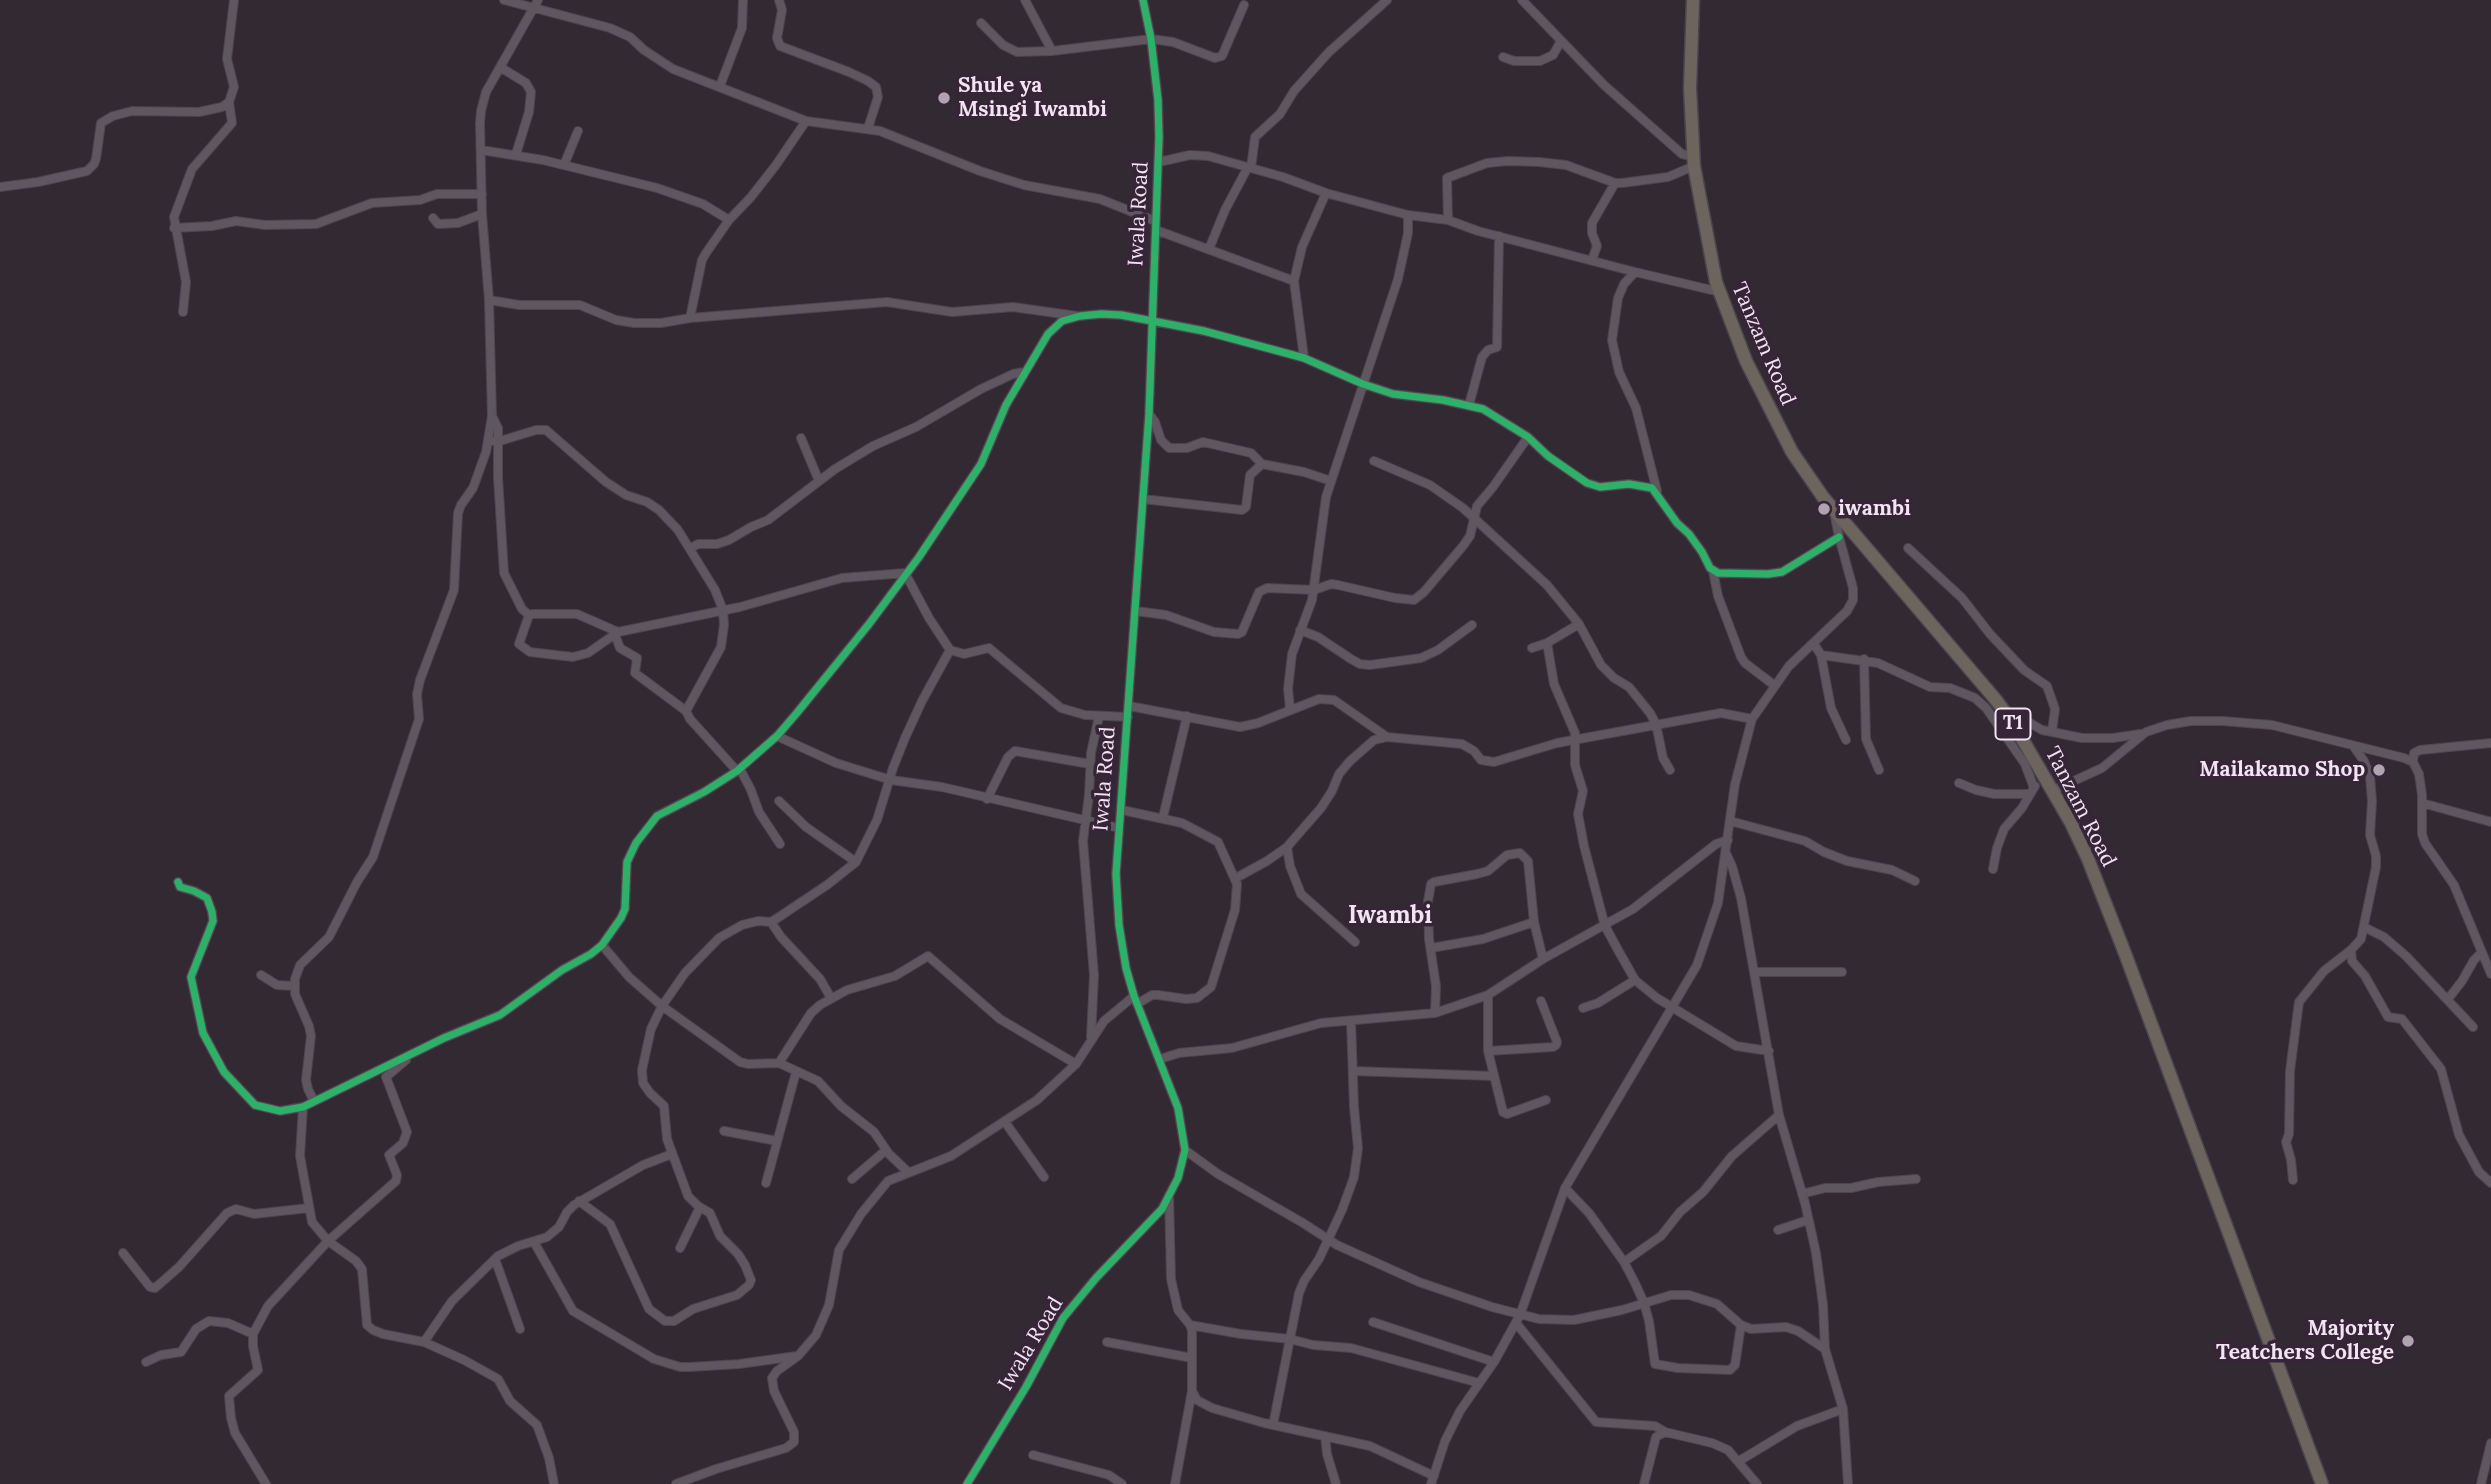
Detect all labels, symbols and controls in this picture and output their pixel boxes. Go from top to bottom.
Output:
place label: Shule ya Msingi Iwambi [958,73,1107,123]
marker: Shule ya Msingi Iwambi [936,90,952,106]
street label: Iwala Road [1124,161,1154,267]
street label: Tanzam Road [1726,279,1800,409]
place label: iwambi [1838,496,1911,522]
marker: iwambi [1816,501,1832,517]
road number: T1 [1996,708,2030,740]
street label: Iwala Road [1089,726,1121,832]
street label: Tanzam Road [2039,743,2121,871]
place label: Mailakamo Shop [2199,757,2365,783]
marker: Mailakamo Shop [2371,762,2387,778]
district label: Iwambi [1348,902,1432,930]
street label: Iwala Road [993,1293,1069,1395]
place label: Majority Teatchers College [2216,1316,2394,1366]
marker: Majority Teatchers College [2400,1333,2416,1349]

